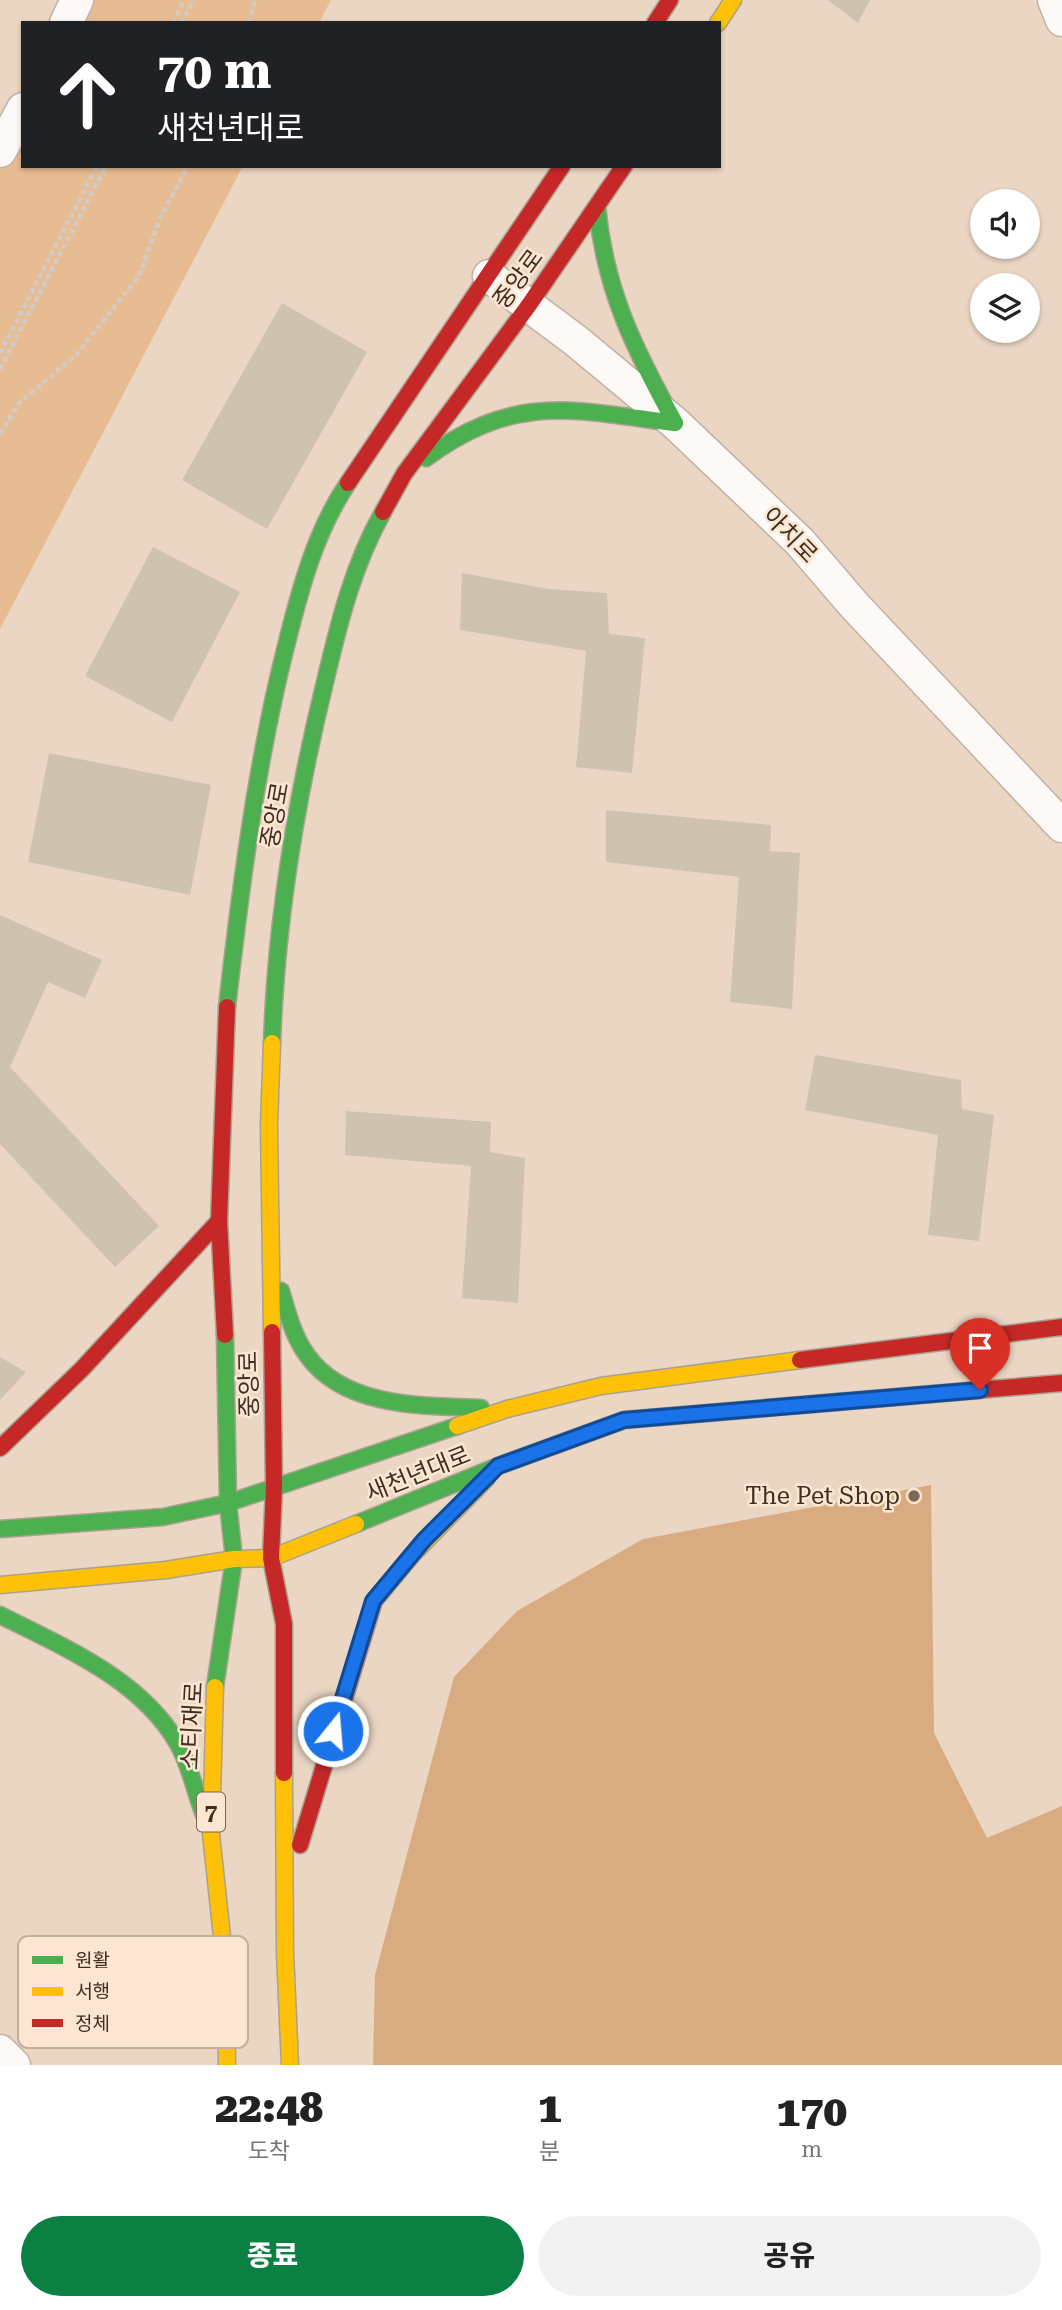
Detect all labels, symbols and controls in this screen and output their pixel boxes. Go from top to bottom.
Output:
text: 70 m [157,43,272,100]
icon: ahead [42,49,133,140]
text: 새천년대로 [157,109,304,147]
map controls [970,189,1040,343]
button: sound [970,189,1040,259]
street label: 중앙로 [487,244,549,314]
button: layers [970,273,1040,343]
street label: 아치로 [757,501,823,569]
street label: 중앙로 [255,780,295,850]
pin [950,1318,1010,1390]
icon: arrive [961,1329,999,1367]
street label: 중앙로 [234,1351,264,1417]
street label: 새천년대로 [362,1440,474,1508]
place label: The Pet Shop [745,1482,900,1510]
marker: The Pet Shop [906,1488,922,1504]
street label: 소티재로 [176,1681,208,1771]
position arrow [296,1694,370,1768]
road number: 7 [197,1792,225,1831]
legend [18,1936,248,2048]
text: 원활 [75,1949,110,1972]
text: 서행 [75,1980,110,2003]
text: 정체 [75,2012,110,2035]
text: 22:48 [215,2083,323,2132]
text: 1 [538,2083,562,2132]
text: 170 [776,2087,847,2136]
text: m [801,2136,822,2163]
text: 도착 [248,2138,290,2165]
text: 분 [539,2138,560,2165]
button: 종료 [21,2216,524,2296]
button: 공유 [538,2216,1041,2296]

